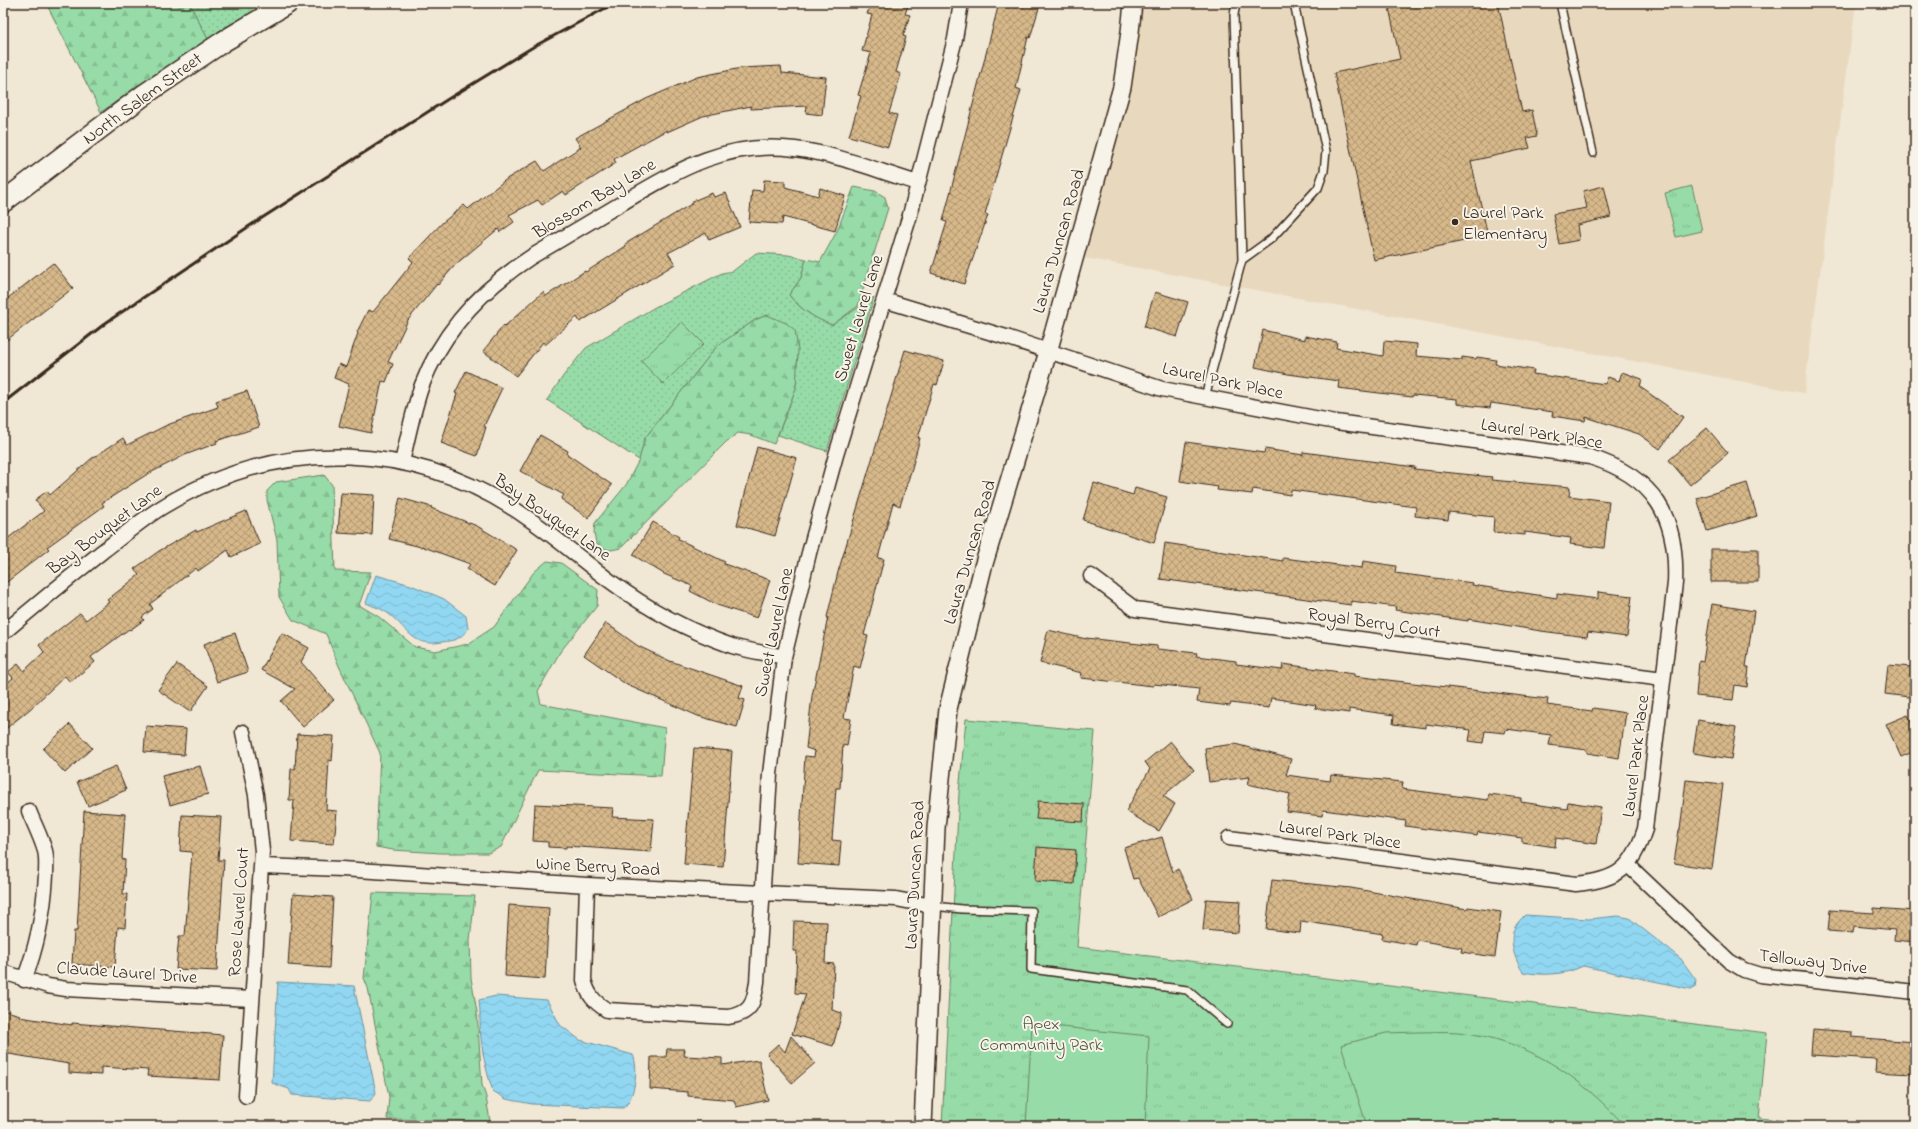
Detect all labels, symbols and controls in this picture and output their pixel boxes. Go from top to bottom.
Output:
street label: North Salem Street [78,47,208,152]
street label: Blossom Bay Lane [528,152,662,247]
street label: Laura Duncan Road [1027,166,1093,317]
place label: Laurel Park Elementary [1463,201,1547,248]
marker: Laurel Park Elementary [1450,217,1460,227]
street label: Sweet Laurel Lane [828,251,892,385]
street label: Laurel Park Place [1160,356,1286,408]
street label: Laurel Park Place [1479,413,1605,458]
street label: Bay Bouquet Lane [487,468,616,569]
street label: Laura Duncan Road [938,477,1004,628]
street label: Bay Bouquet Lane [42,478,169,583]
street label: Sweet Laurel Lane [749,565,801,699]
street label: Royal Berry Court [1306,602,1442,646]
street label: Laurel Park Place [1617,693,1657,819]
street label: Laura Duncan Road [899,800,933,950]
street label: Laurel Park Place [1277,815,1403,858]
street label: Rose Laurel Court [222,846,257,978]
street label: Wine Berry Road [535,852,661,884]
street label: Talloway Drive [1757,943,1869,983]
street label: Claude Laurel Drive [56,956,199,992]
park label: Apex Community Park [980,1012,1102,1059]

